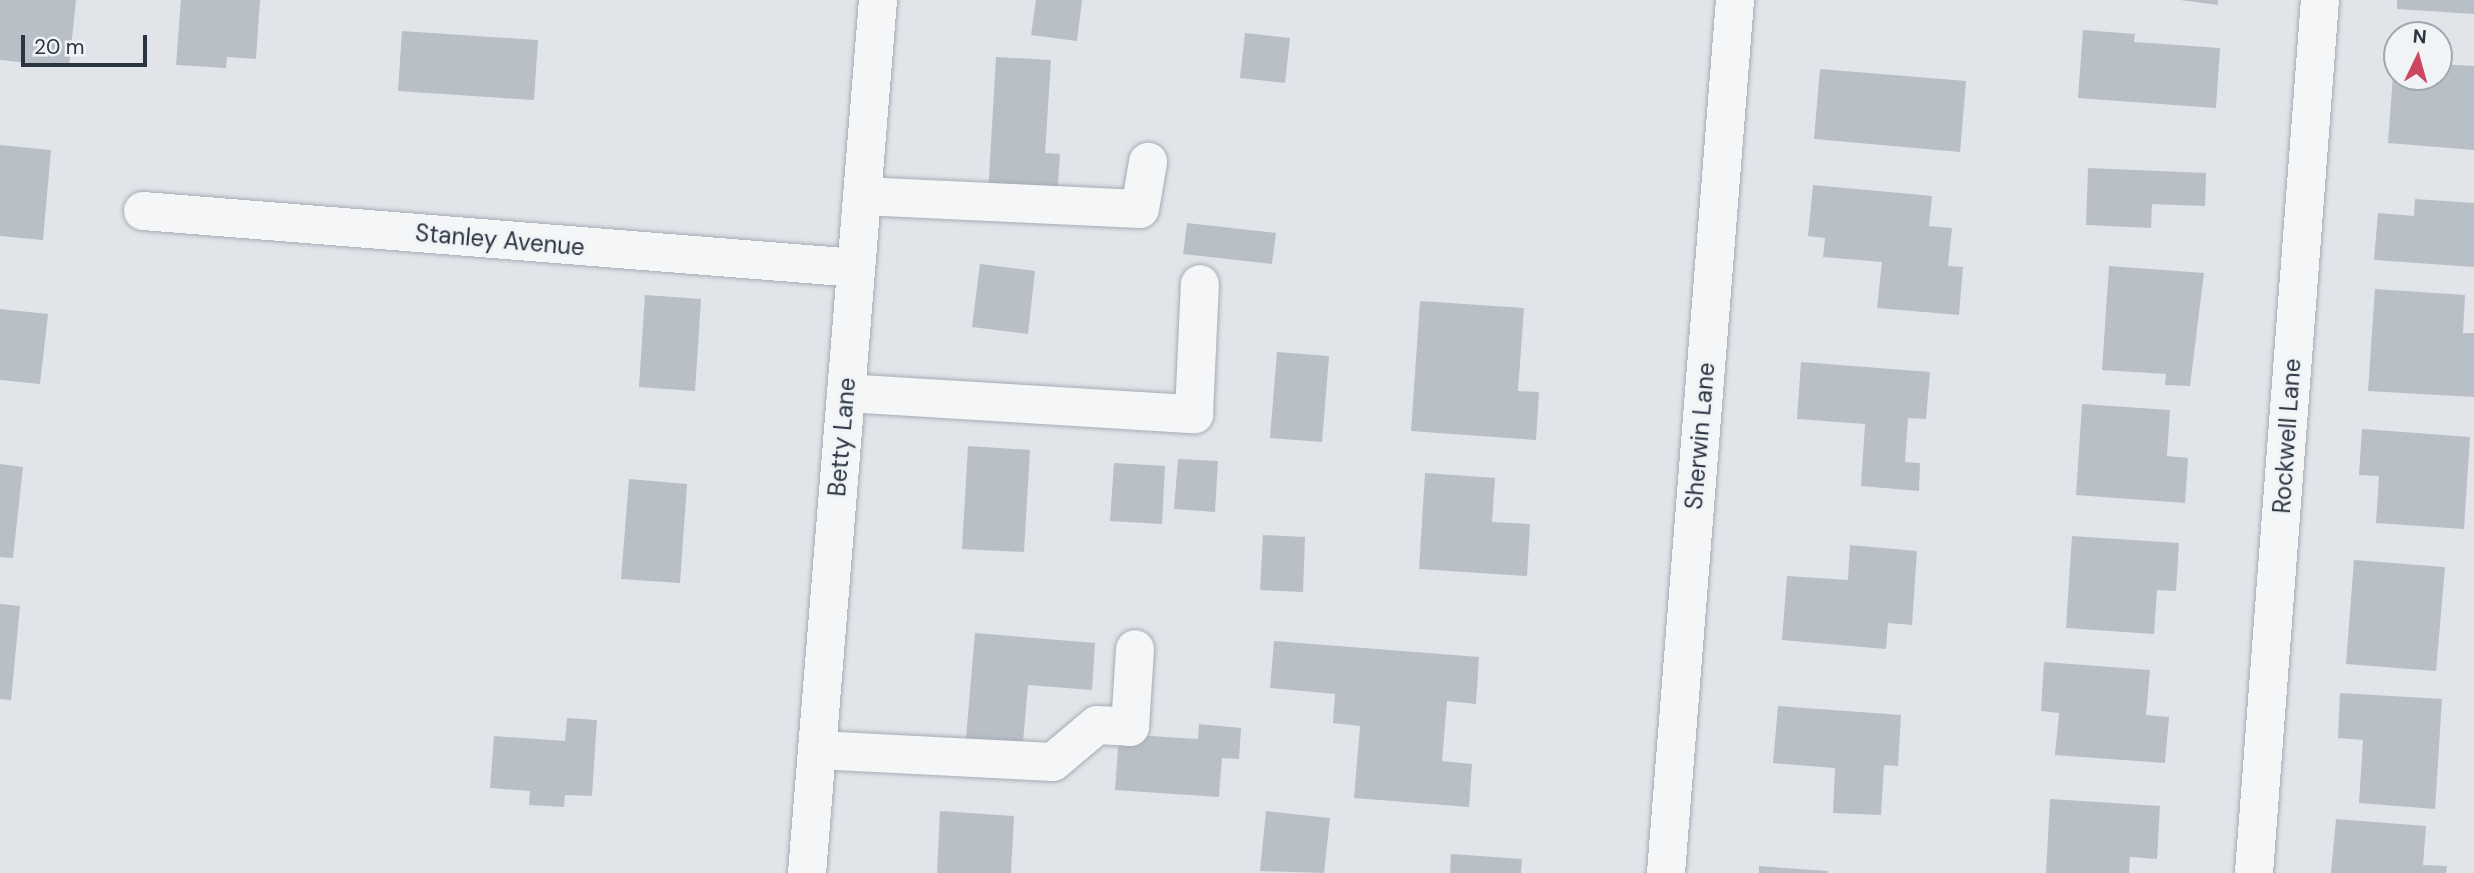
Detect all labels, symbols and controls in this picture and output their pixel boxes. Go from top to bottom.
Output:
scale bar [24,21,150,65]
north arrow [2383,21,2453,91]
text: N [2412,24,2428,50]
text: 20 m [34,33,85,61]
street label: Stanley Avenue [414,218,586,262]
street label: Rockwell Lane [2267,358,2307,514]
street label: Sherwin Lane [1679,361,1721,511]
street label: Betty Lane [822,376,862,498]

